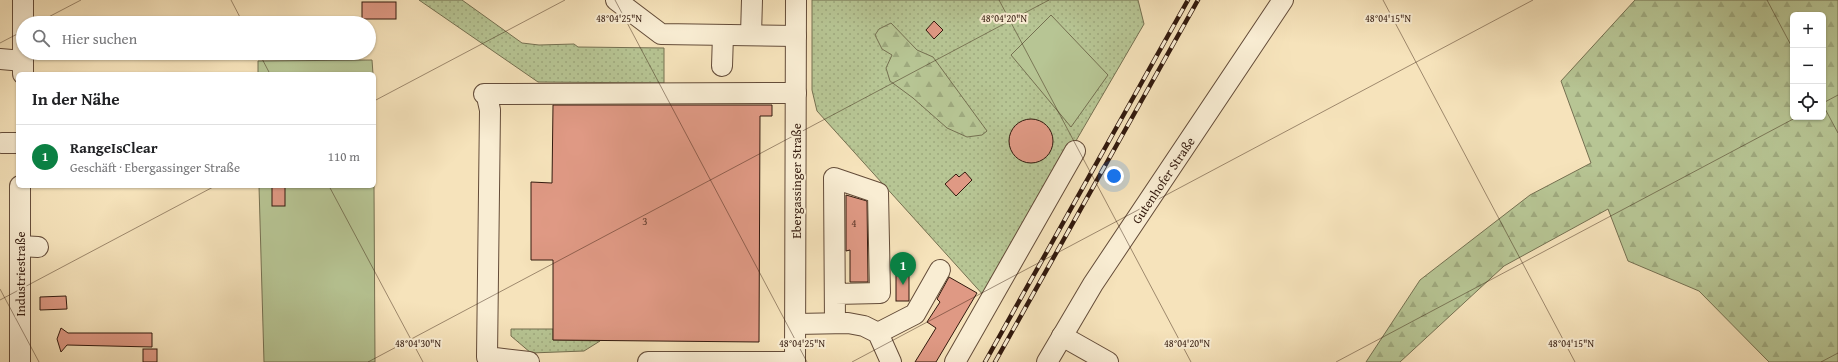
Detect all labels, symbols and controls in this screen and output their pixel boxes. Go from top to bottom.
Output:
text: 48°04'25"N [596,11,642,26]
text: 48°04'20"N [981,11,1027,26]
text: 48°04'15"N [1365,11,1411,26]
map controls [1790,12,1826,120]
button: + [1790,12,1826,48]
search box [16,16,376,60]
icon: search [30,27,52,49]
text: Hier suchen [62,28,137,49]
button: − [1790,48,1826,84]
button: locate [1790,84,1826,120]
text: In der Nähe [32,86,120,111]
street label: Ebergassinger Straße [787,123,806,239]
street label: Gutenhofer Straße [1127,133,1200,228]
text: RangeIsClear [70,137,158,158]
text: 1 [42,147,48,166]
text: 110 m [328,147,360,166]
text: Geschäft · Ebergassinger Straße [70,158,240,177]
your location [1104,166,1124,186]
house number: 3 [642,213,648,229]
house number: 4 [851,215,857,231]
street label: Industriestraße [11,232,30,316]
pin: 1 [890,252,916,285]
text: 48°04'30"N [395,336,441,351]
text: 48°04'25"N [779,336,825,351]
text: 48°04'20"N [1164,336,1210,351]
text: 48°04'15"N [1548,336,1594,351]

